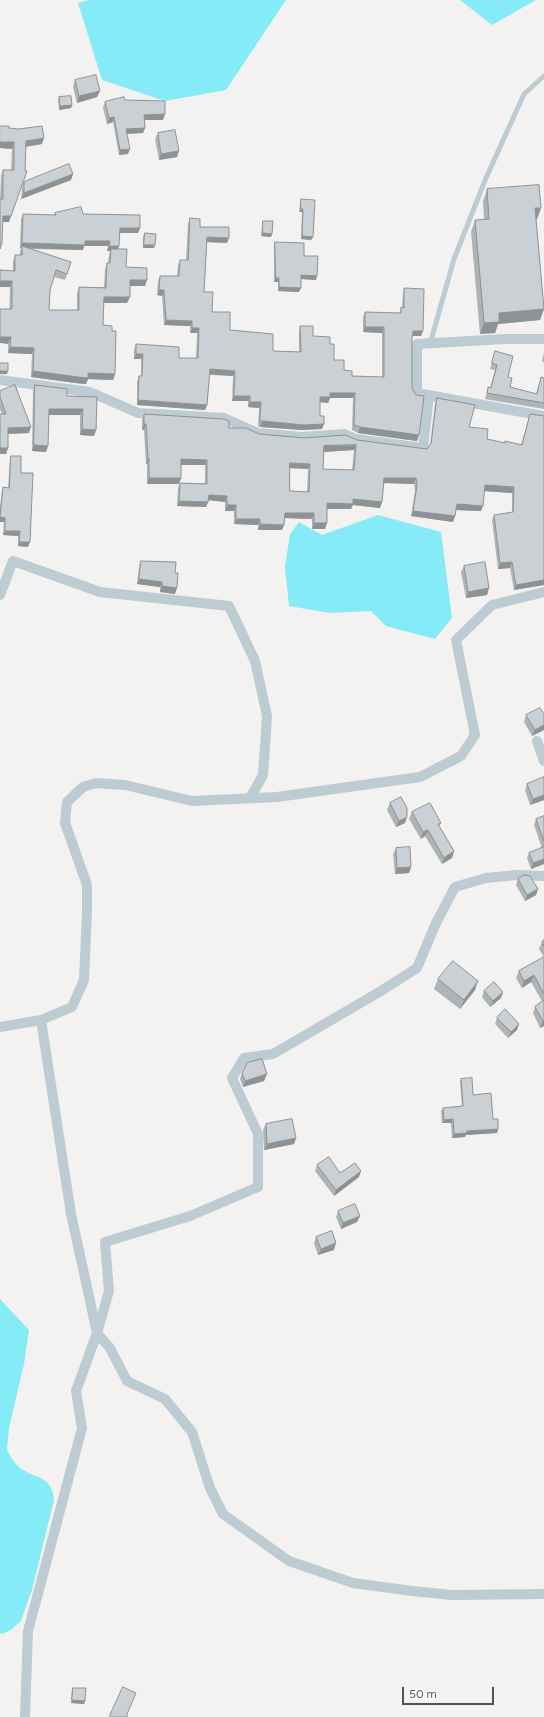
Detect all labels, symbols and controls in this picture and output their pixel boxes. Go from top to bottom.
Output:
scale bar [404,1679,496,1705]
text: 50 m [409,1687,437,1701]

